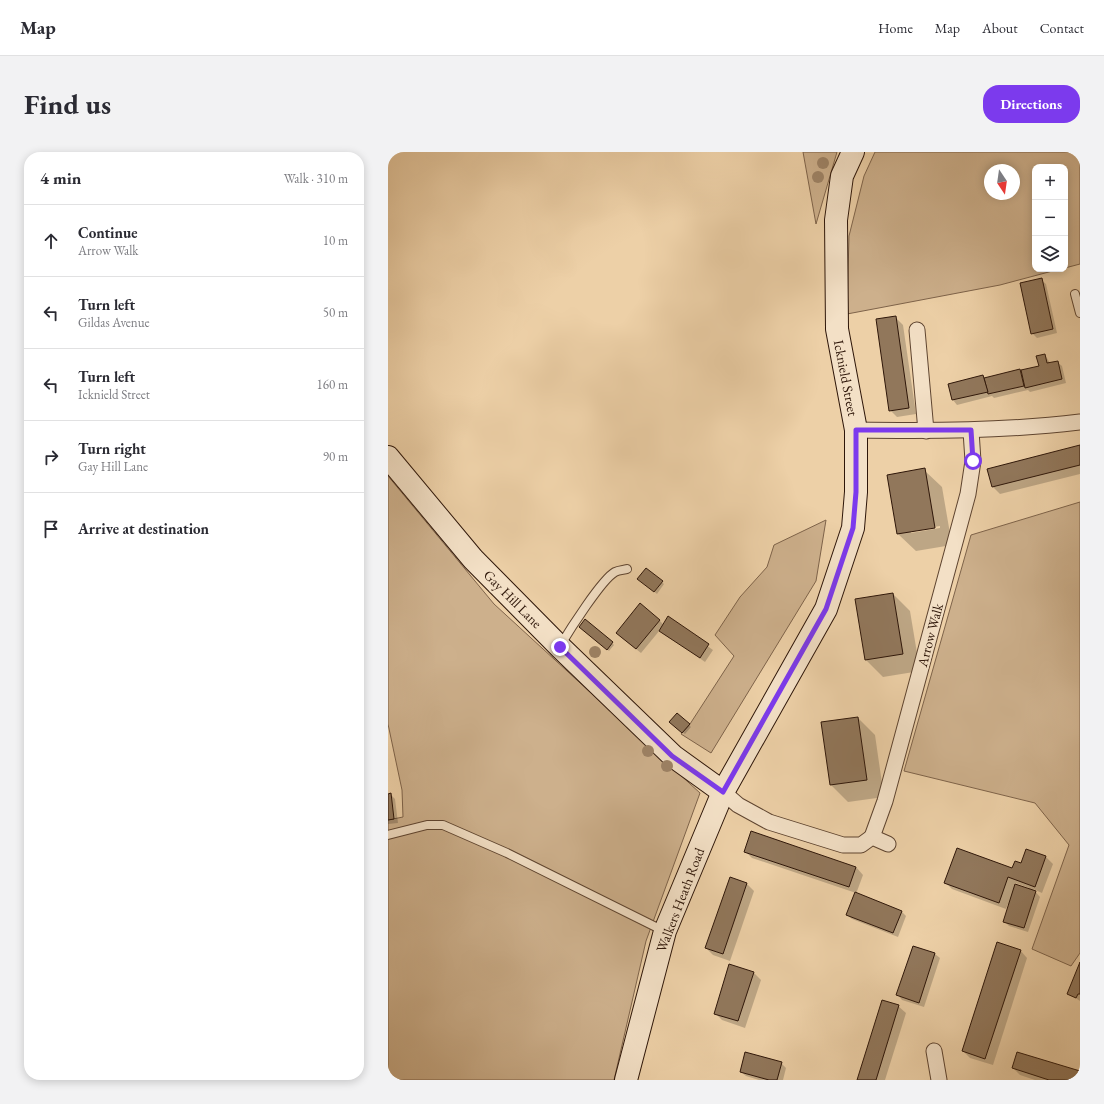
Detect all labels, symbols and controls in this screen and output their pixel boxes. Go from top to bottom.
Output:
text: Map [20,15,56,40]
text: Home [878,19,913,37]
text: Map [935,19,960,37]
text: About [982,19,1018,37]
text: Contact [1040,19,1084,37]
button: Directions [983,85,1080,123]
text: Find us [24,86,111,122]
north arrow [984,164,1020,200]
map controls [1032,164,1068,272]
button: + [1032,164,1068,200]
text: 4 min [40,167,81,189]
text: Walk · 310 m [284,170,348,187]
button: − [1032,200,1068,236]
text: Continue [78,223,138,242]
icon: ahead [40,230,62,252]
text: 10 m [323,232,348,249]
button: layers [1032,236,1068,272]
text: Arrow Walk [78,242,138,259]
text: Turn left [78,295,135,314]
icon: left [40,302,62,324]
text: 50 m [323,304,348,321]
text: Gildas Avenue [78,314,150,331]
street label: Icknield Street [830,338,862,418]
text: Turn left [78,367,135,386]
icon: left [40,374,62,396]
text: 160 m [317,376,348,393]
text: Icknield Street [78,386,150,403]
text: Turn right [78,439,146,458]
icon: right [40,446,62,468]
text: 90 m [323,448,348,465]
route start [964,452,982,470]
text: Gay Hill Lane [78,458,148,475]
icon: arrive [40,518,62,540]
text: Arrive at destination [78,519,209,538]
street label: Gay Hill Lane [480,566,546,632]
street label: Arrow Walk [913,601,947,670]
route end [551,638,569,656]
street label: Walkers Heath Road [652,844,709,955]

